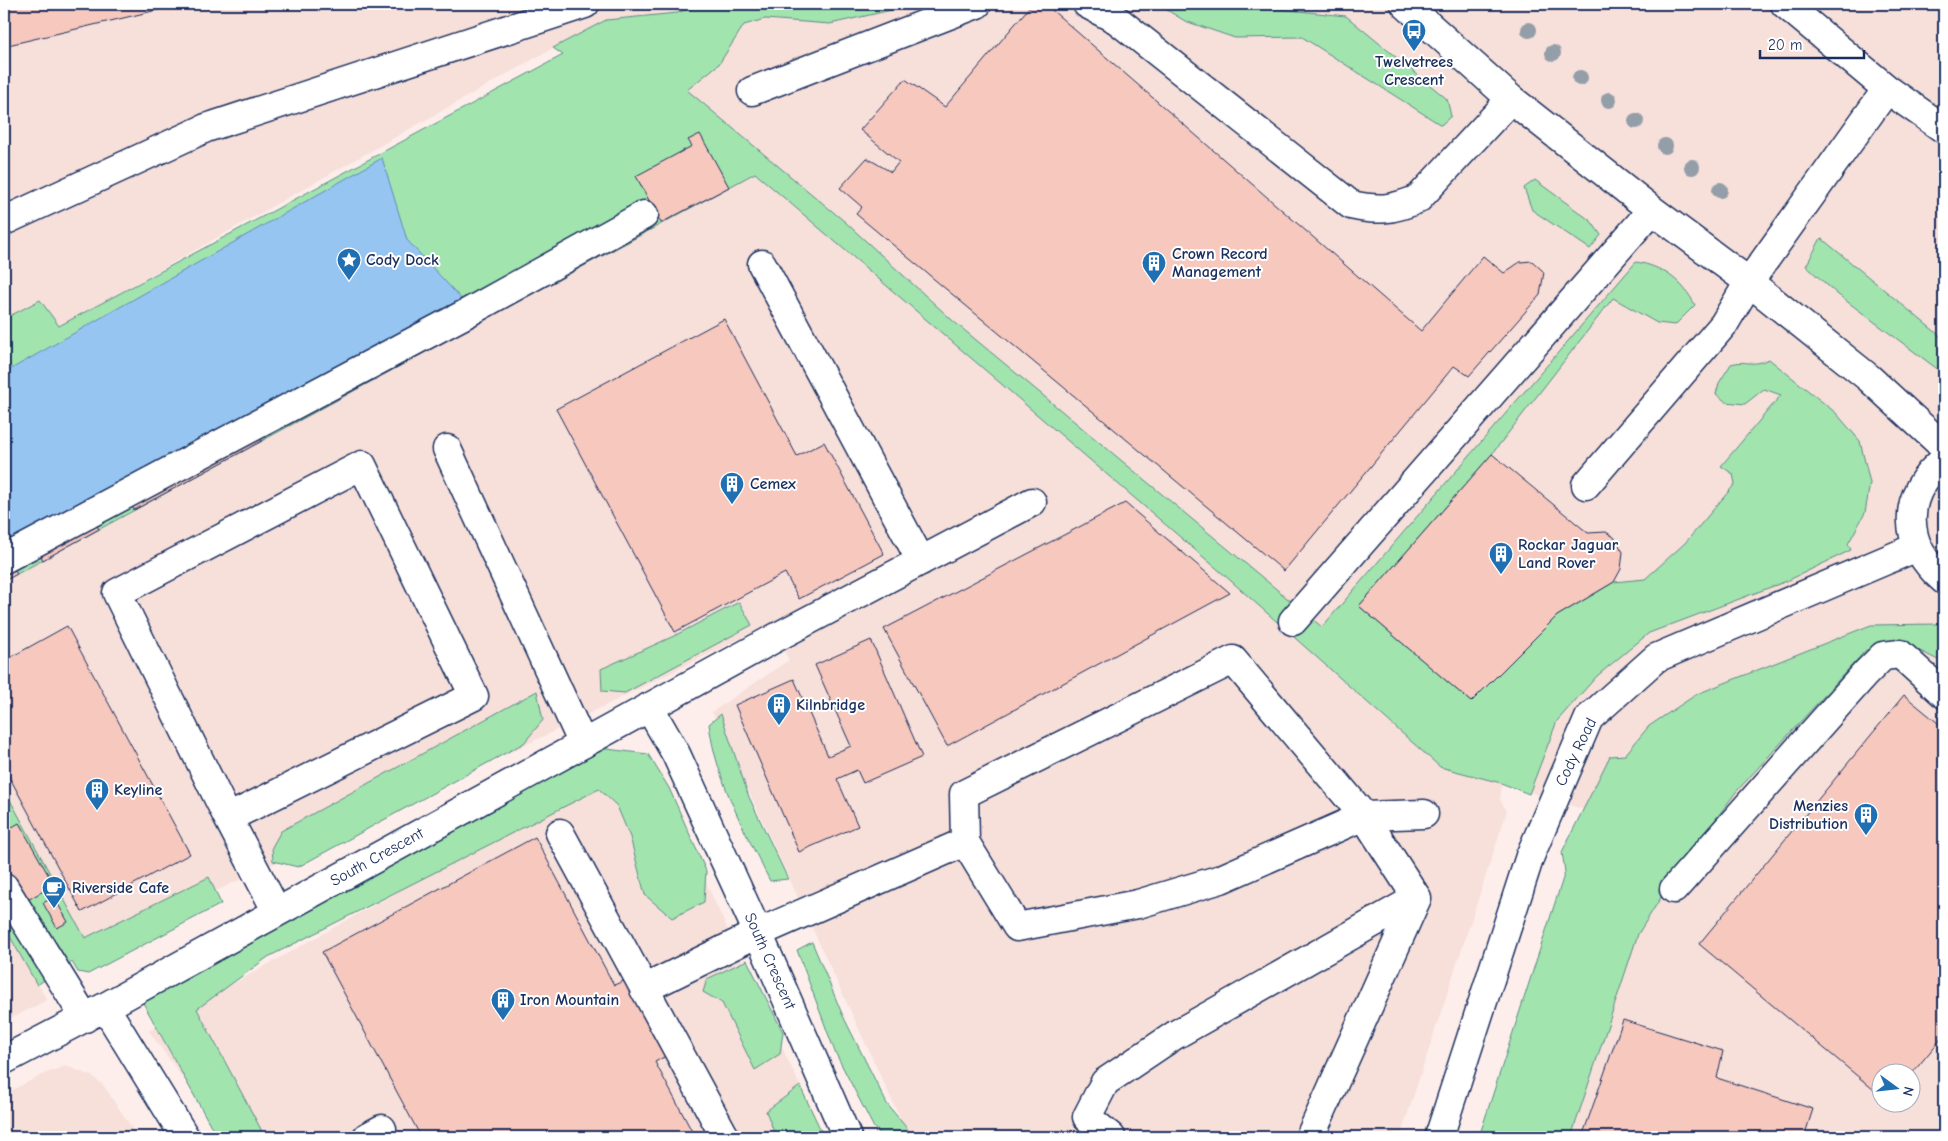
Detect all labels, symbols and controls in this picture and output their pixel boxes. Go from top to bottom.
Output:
bus stop icon: Twelvetrees Crescent [1401,18,1427,52]
scale bar [1760,28,1864,60]
text: 20 m [1768,36,1802,54]
place label: Twelvetrees Crescent [1375,53,1453,89]
place label: Crown Record Management [1172,245,1268,281]
place icon: Cody Dock [336,247,362,281]
building icon: Crown Record Management [1141,250,1167,284]
place label: Cody Dock [366,251,439,269]
building icon: Cemex [719,471,745,505]
place label: Cemex [750,475,796,493]
place label: Rockar Jaguar Land Rover [1518,536,1619,572]
building icon: Rockar Jaguar Land Rover [1488,541,1514,575]
building icon: Kilnbridge [766,692,792,726]
place label: Kilnbridge [796,696,865,714]
street label: Cody Road [1552,715,1600,789]
building icon: Keyline [84,777,110,811]
place label: Keyline [114,781,163,799]
place label: Menzies Distribution [1769,797,1848,833]
building icon: Menzies Distribution [1853,802,1879,836]
street label: South Crescent [327,824,427,890]
cafe icon: Riverside Cafe [41,875,67,909]
place label: Riverside Cafe [72,879,169,897]
street label: South Crescent [741,910,799,1012]
building icon: Iron Mountain [490,987,516,1021]
place label: Iron Mountain [520,991,619,1009]
north arrow [1870,1064,1920,1114]
text: N [1899,1085,1917,1098]

